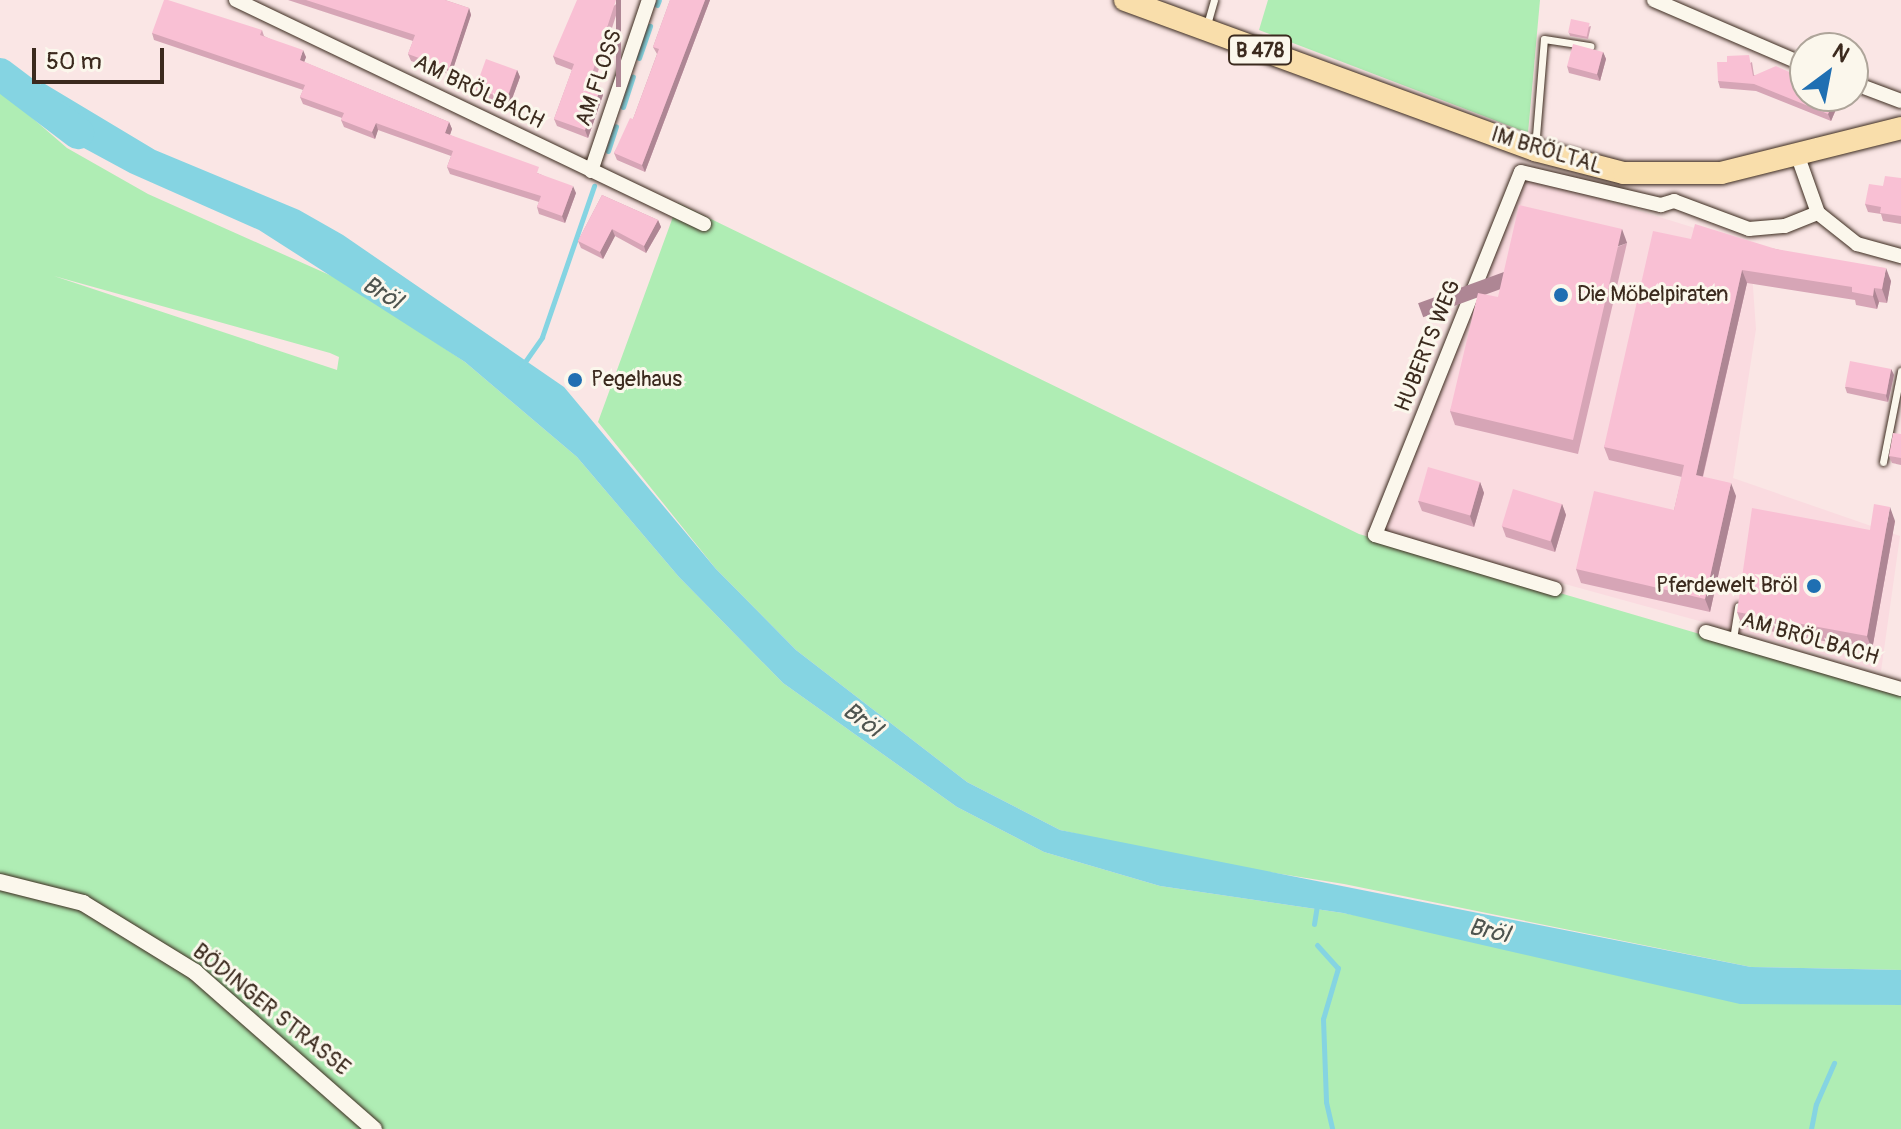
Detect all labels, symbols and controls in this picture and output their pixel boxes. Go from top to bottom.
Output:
street label: AM FLOSS [570,26,628,130]
scale bar [36,32,168,82]
north arrow [1789,32,1869,112]
road number: B 478 [1228,34,1292,66]
text: N [1827,38,1854,69]
text: 50 m [46,47,102,76]
street label: AM BRÖLBACH [410,49,548,135]
street label: IM BRÖLTAL [1488,121,1606,181]
water label: Bröl [357,270,407,316]
street label: HUBERTS WEG [1390,276,1466,416]
place label: Die Möbelpiraten [1577,282,1729,308]
marker: Die Möbelpiraten [1552,286,1570,304]
place label: Pegelhaus [591,367,682,393]
marker: Pegelhaus [566,371,584,389]
place label: Pferdewelt Bröl [1656,573,1798,599]
marker: Pferdewelt Bröl [1805,577,1823,595]
street label: AM BRÖLBACH [1738,607,1882,671]
water label: Bröl [837,696,887,744]
water label: Bröl [1466,912,1512,950]
street label: BÖDINGER STRASSE [187,938,355,1082]

